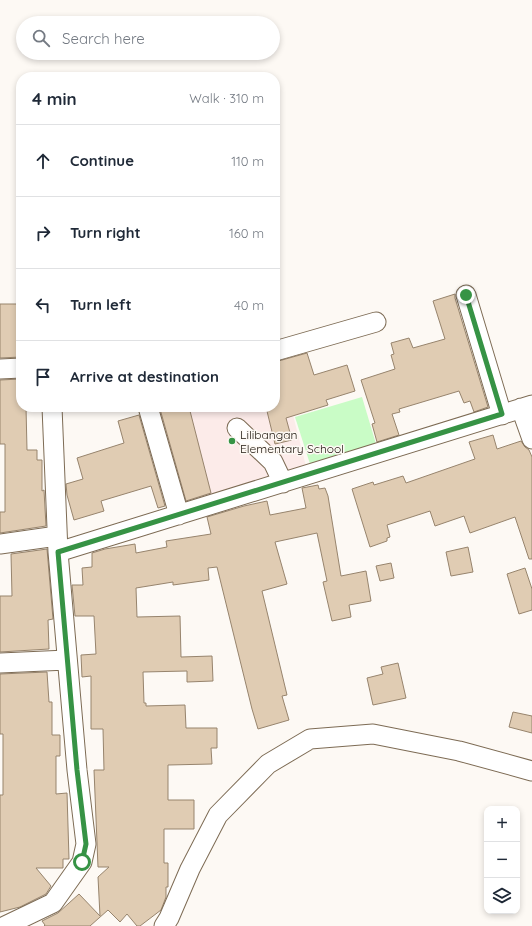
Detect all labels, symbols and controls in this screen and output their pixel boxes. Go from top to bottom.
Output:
search box [16,16,280,60]
icon: search [30,27,52,49]
text: Search here [62,29,145,48]
text: 4 min [32,88,77,109]
text: Walk · 310 m [189,90,264,106]
icon: ahead [32,150,54,172]
text: Continue [70,151,134,170]
text: 110 m [231,153,264,169]
icon: right [32,222,54,244]
text: Turn right [70,223,141,242]
text: 160 m [229,225,264,241]
route end [457,286,475,304]
icon: left [32,294,54,316]
text: Turn left [70,295,132,314]
text: 40 m [234,297,264,313]
icon: arrive [32,366,54,388]
text: Arrive at destination [70,367,219,386]
place label: Lilibangan Elementary School [240,427,344,456]
marker: Lilibangan Elementary School [227,436,237,446]
map controls [484,806,520,914]
button: + [484,806,520,842]
button: − [484,842,520,878]
route start [73,853,91,871]
button: layers [484,878,520,914]

